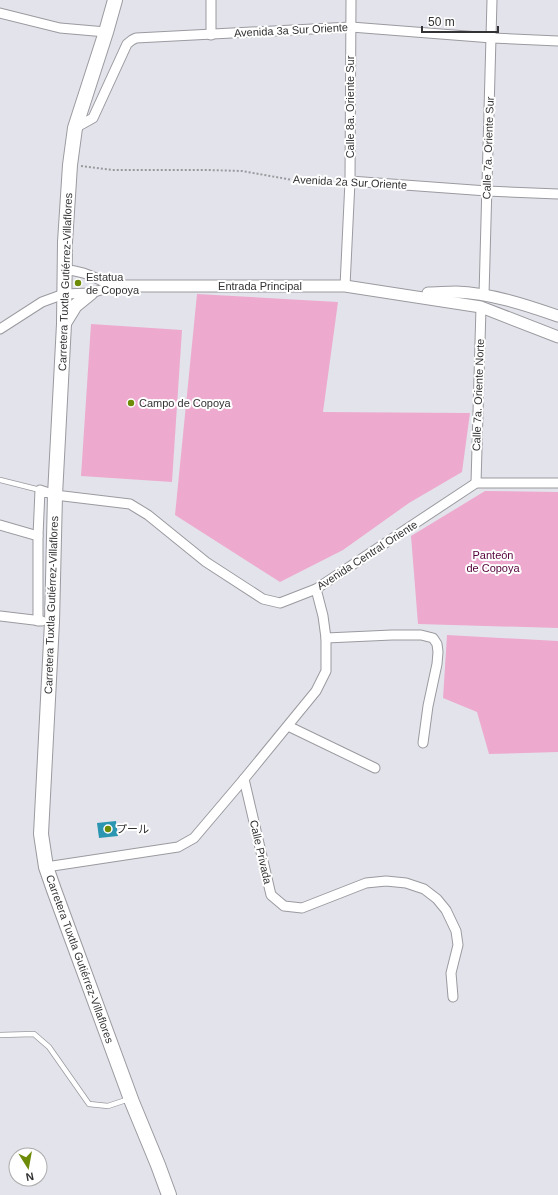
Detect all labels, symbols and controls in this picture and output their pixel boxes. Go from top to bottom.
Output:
scale bar [422,8,498,34]
text: 50 m [428,15,455,29]
street label: Avenida 3a Sur Oriente [234,21,348,39]
street label: Calle 8a. Oriente Sur [344,55,356,158]
street label: Calle 7a. Oriente Sur [480,96,496,200]
street label: Avenida 2a Sur Oriente [293,173,407,191]
street label: Carretera Tuxtla Gutiérrez-Villaflores [56,192,74,371]
place label: Estatua de Copoya [86,271,140,296]
marker: Estatua de Copoya [73,278,83,288]
street label: Entrada Principal [218,280,302,292]
street label: Calle 7a. Oriente Norte [470,339,486,451]
place label: Campo de Copoya [139,397,232,409]
marker: Campo de Copoya [126,398,136,408]
street label: Carretera Tuxtla Gutiérrez-Villaflores [42,515,60,694]
street label: Avenida Central Oriente [315,518,419,592]
park label: Panteón de Copoya [466,549,520,574]
street label: Calle Privada [248,819,274,886]
place label: プール [116,823,149,835]
marker: プール [103,824,113,834]
street label: Carretera Tuxtla Gutiérrez-Villaflores [44,873,116,1045]
north arrow [8,1147,48,1187]
text: N [25,1170,35,1183]

